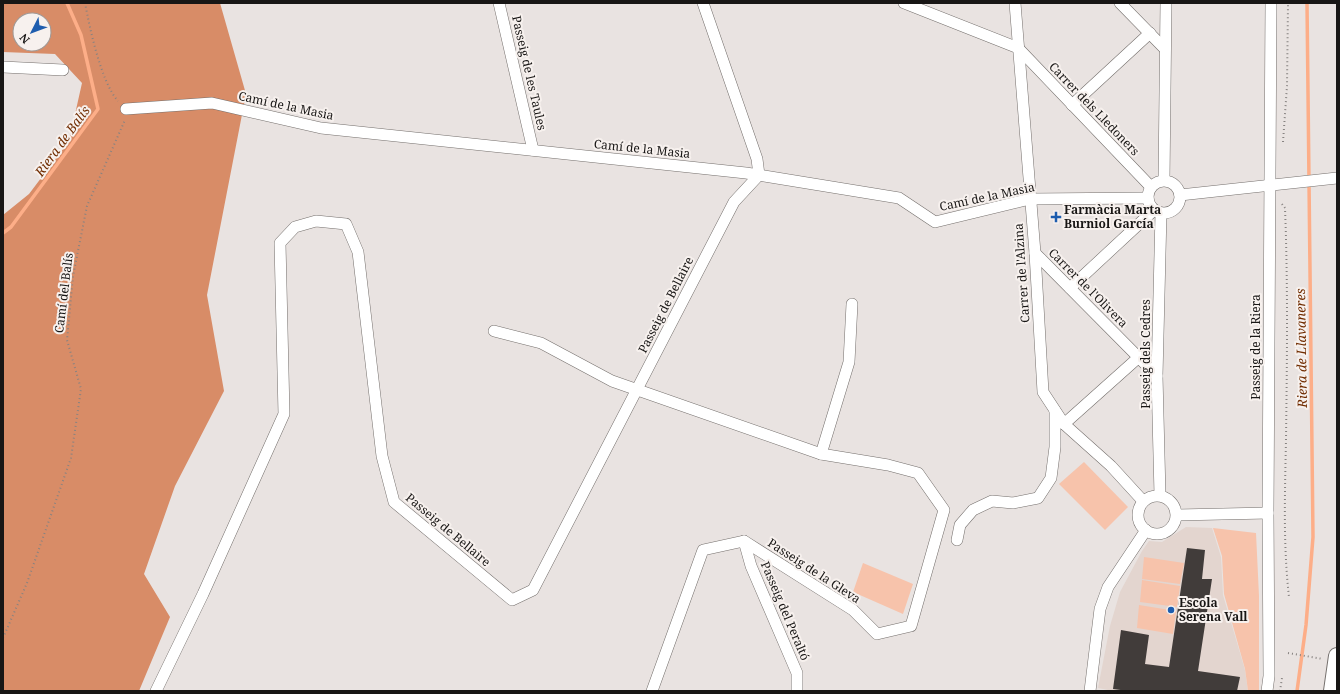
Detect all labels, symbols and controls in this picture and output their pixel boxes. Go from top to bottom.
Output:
north arrow [12,12,52,52]
street label: Passeig de les Taules [508,14,551,132]
text: N [16,31,33,47]
street label: Carrer dels Lledoners [1045,58,1143,159]
street label: Camí de la Masia [237,87,336,124]
water label: Riera de Balís [30,102,94,181]
street label: Camí de la Masia [593,135,691,162]
street label: Camí de la Masia [938,178,1036,215]
place label: Farmàcia Marta Burniol García [1064,201,1161,232]
marker: Farmàcia Marta Burniol García [1051,212,1061,222]
street label: Carrer de l'Alzina [1010,223,1033,323]
street label: Carrer de l'Olivera [1045,244,1132,331]
street label: Camí del Balís [50,252,77,334]
street label: Passeig de Bellaire [634,254,697,356]
water label: Riera de Llavaneres [1291,288,1311,409]
street label: Passeig de la Riera [1247,294,1264,400]
street label: Passeig dels Cedres [1137,299,1154,409]
street label: Passeig de Bellaire [402,489,494,570]
street label: Passeig de la Gleva [765,534,864,607]
street label: Passeig del Peraltó [757,559,814,663]
place label: Escola Serena Vall [1179,594,1248,625]
marker: Escola Serena Vall [1166,605,1176,615]

